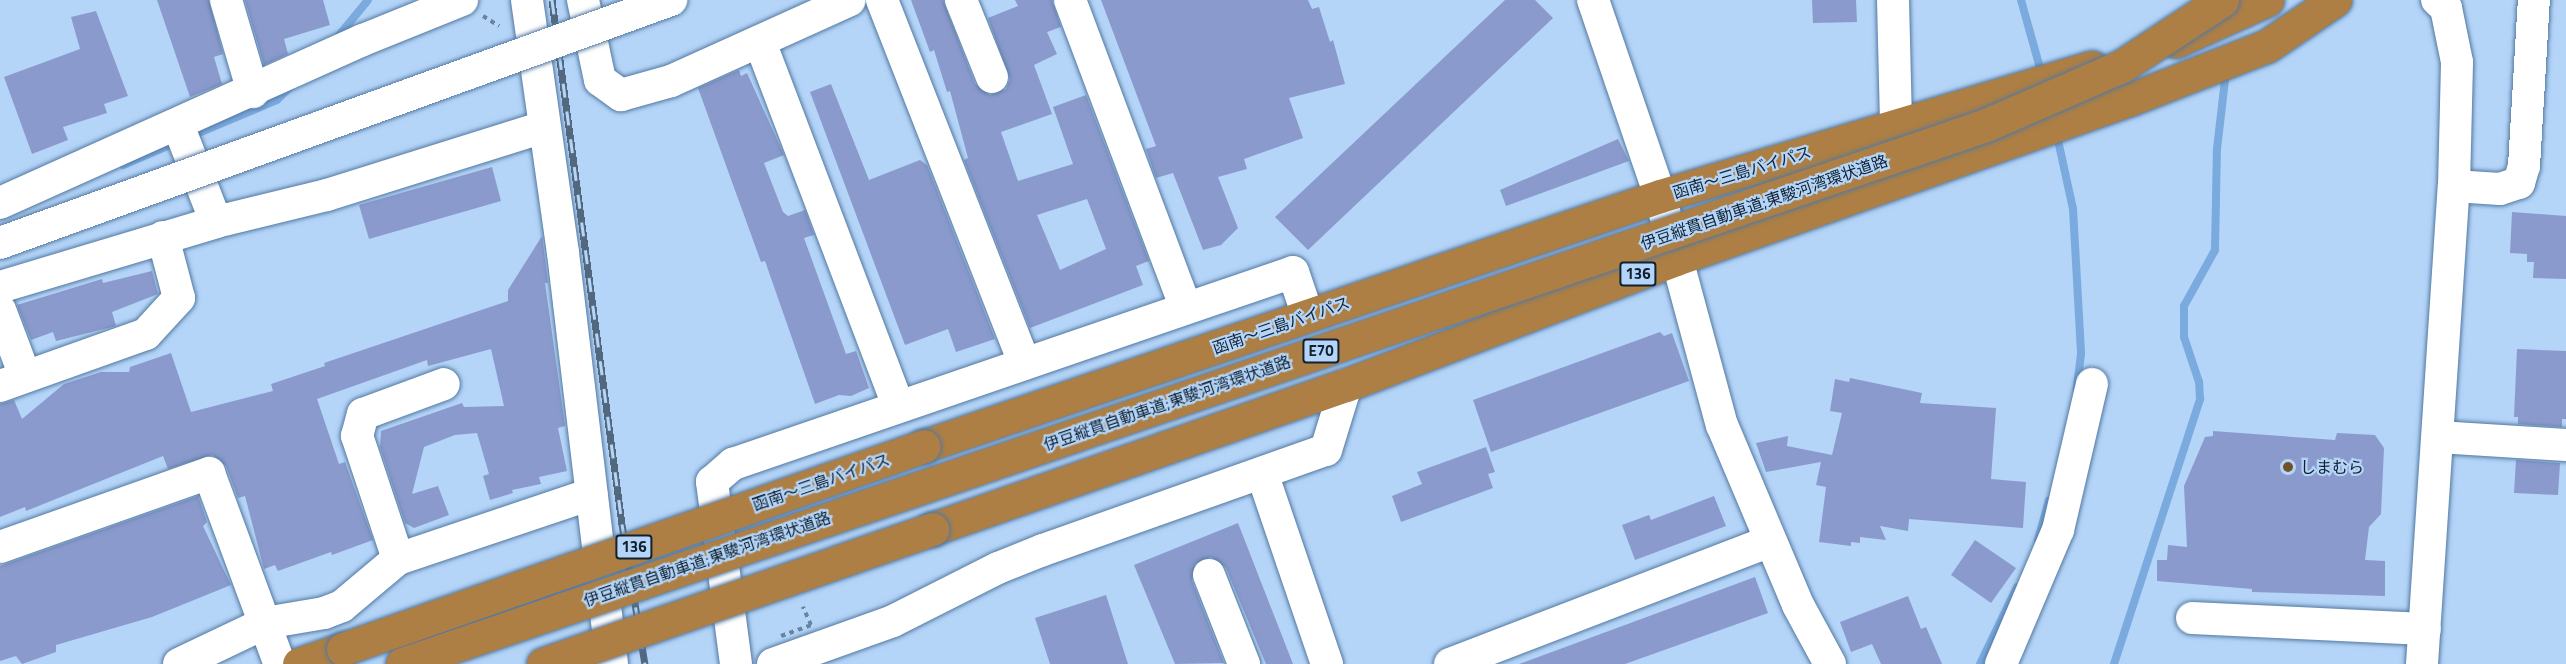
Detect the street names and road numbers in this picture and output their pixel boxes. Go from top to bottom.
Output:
street label: 函南～三島バイパス [1670,142,1814,202]
street label: 伊豆縦貫自動車道;東駿河湾環状道路 [1638,151,1890,253]
road number: 136 [1618,262,1658,286]
street label: 函南～三島バイパス [1210,292,1352,358]
road number: E70 [1302,339,1340,363]
street label: 伊豆縦貫自動車道;東駿河湾環状道路 [1041,352,1293,454]
street label: 函南～三島バイパス [750,449,892,515]
street label: 伊豆縦貫自動車道;東駿河湾環状道路 [581,508,833,610]
road number: 136 [614,535,654,559]

